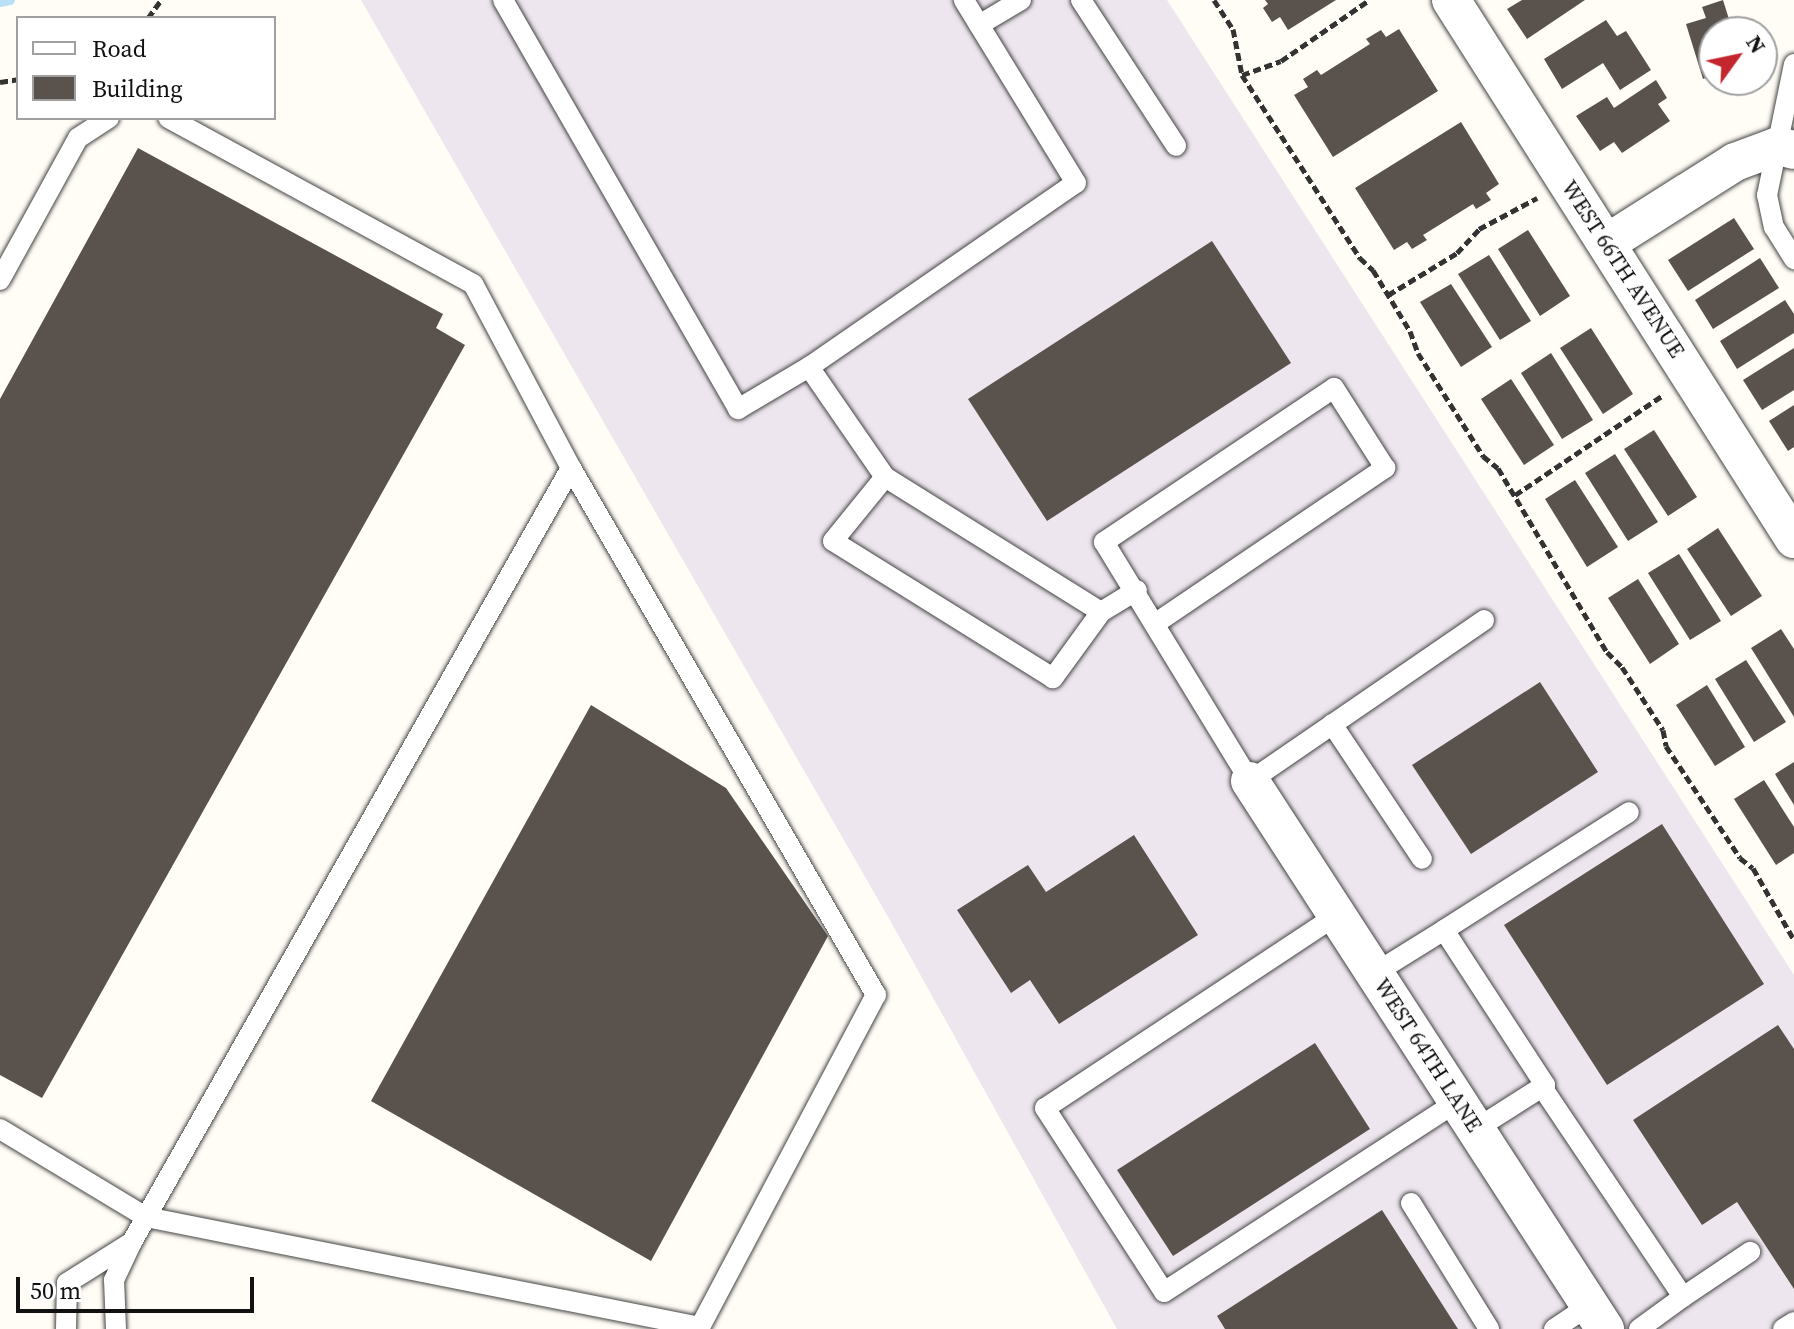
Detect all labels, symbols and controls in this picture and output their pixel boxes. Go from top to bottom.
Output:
legend [16,16,276,120]
north arrow [1698,16,1778,96]
text: N [1740,29,1773,59]
text: Road [92,32,146,65]
text: Building [92,72,183,105]
street label: WEST 66TH AVENUE [1556,175,1690,363]
street label: WEST 64TH LANE [1368,973,1488,1137]
scale bar [20,1261,258,1311]
text: 50 m [30,1274,81,1307]

